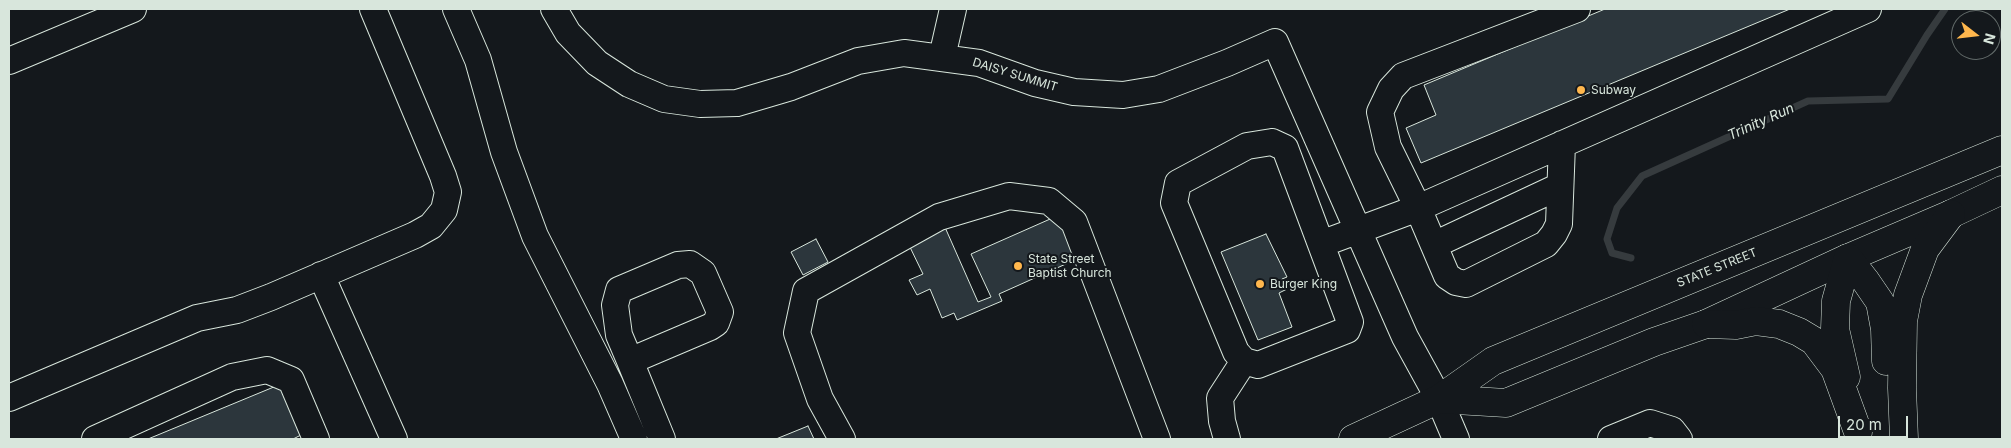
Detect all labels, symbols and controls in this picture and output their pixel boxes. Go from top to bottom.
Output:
north arrow [1951,10,2001,60]
text: N [1980,32,2000,46]
street label: DAISY SUMMIT [971,55,1059,95]
place label: Subway [1591,83,1636,97]
marker: Subway [1575,84,1587,96]
water label: Trinity Run [1725,100,1797,144]
street label: STATE STREET [1675,245,1759,291]
place label: State Street Baptist Church [1028,252,1112,280]
marker: State Street Baptist Church [1012,260,1024,272]
place label: Burger King [1270,277,1337,291]
marker: Burger King [1254,278,1266,290]
scale bar [1841,406,1911,438]
text: 20 m [1846,415,1882,434]

